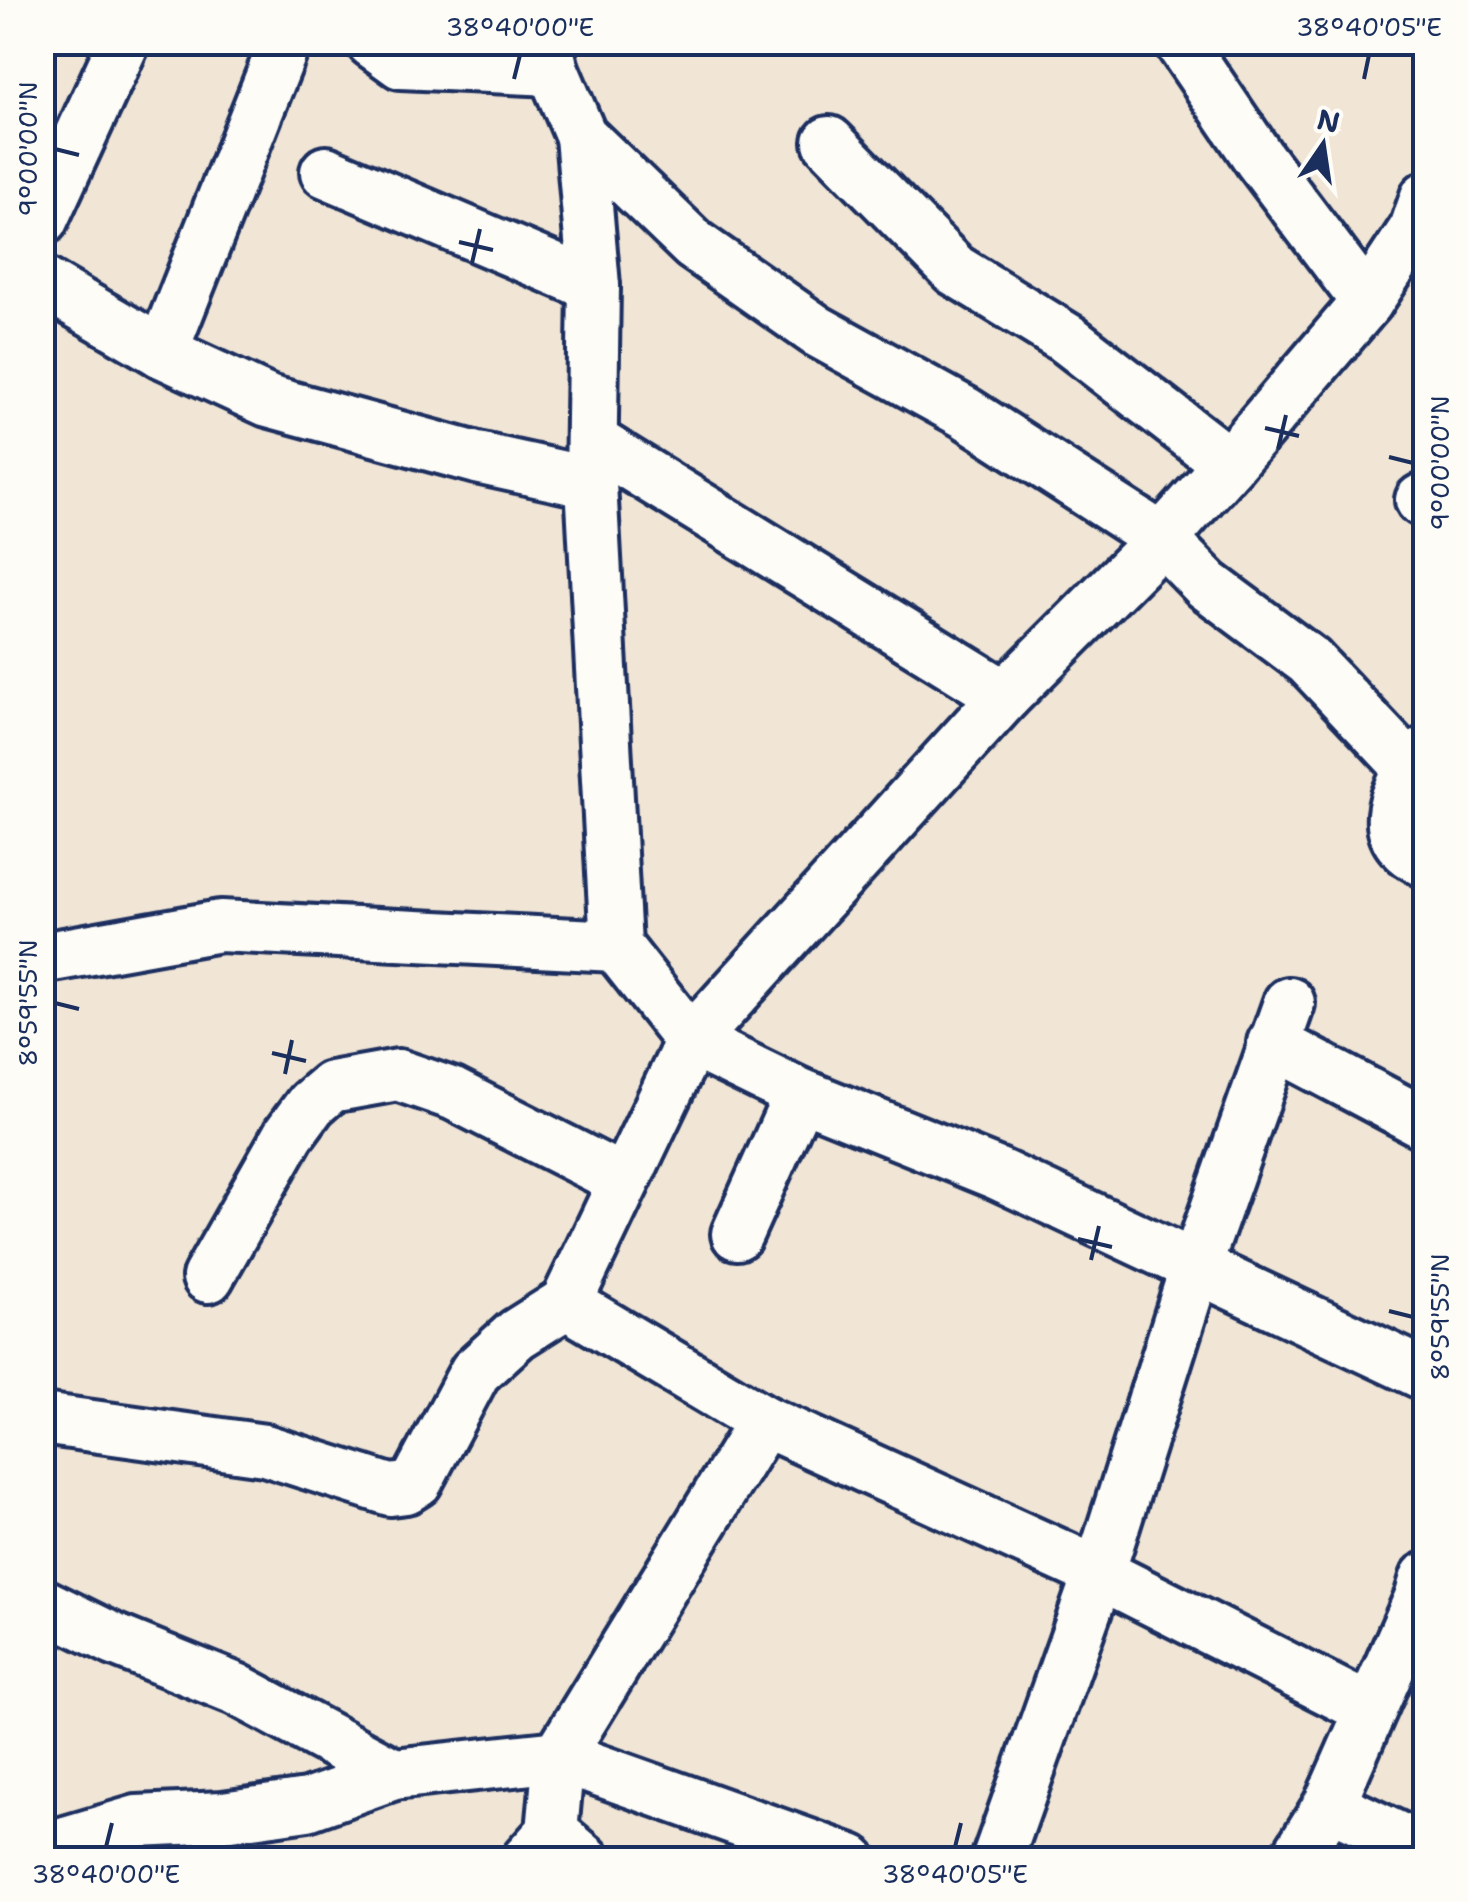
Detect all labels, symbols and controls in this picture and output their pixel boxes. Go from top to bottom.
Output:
text: 38°40'00"E [446,10,594,44]
text: 38°40'05"E [1296,10,1442,44]
text: 9°00'00"N [11,81,45,217]
north arrow [1273,95,1373,195]
text: N [1314,100,1344,142]
text: 9°00'00"N [1423,395,1457,531]
text: 8°59'55"N [11,939,45,1067]
text: 8°59'55"N [1423,1253,1457,1381]
text: 38°40'00"E [32,1857,180,1891]
text: 38°40'05"E [882,1857,1028,1891]

